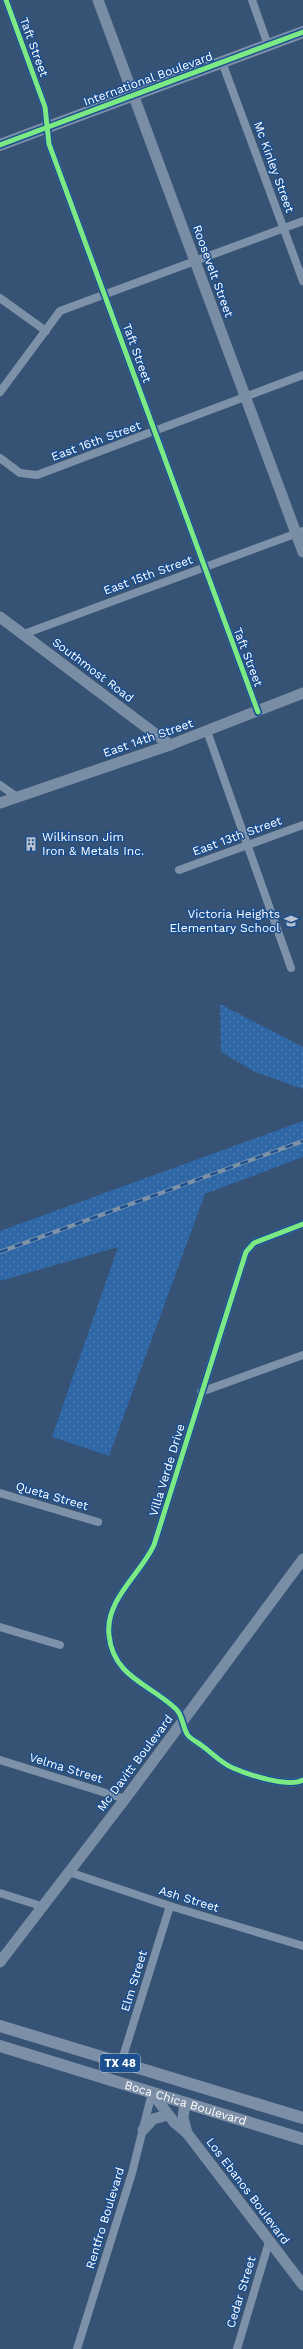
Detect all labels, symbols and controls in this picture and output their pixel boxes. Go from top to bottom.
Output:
street label: Taft Street [17,15,51,79]
street label: International Boulevard [81,49,215,109]
street label: Mc Kinley Street [251,120,297,214]
street label: Roosevelt Street [190,223,236,319]
street label: Taft Street [120,321,154,385]
street label: East 16th Street [49,418,143,464]
street label: East 15th Street [101,552,195,598]
street label: Taft Street [230,625,266,689]
street label: Southmost Road [50,635,136,705]
street label: East 14th Street [101,716,195,760]
street label: East 13th Street [190,813,284,859]
place label: Wilkinson Jim Iron & Metals Inc. [42,830,144,858]
building icon: Wilkinson Jim Iron & Metals Inc. [23,836,39,852]
place label: Victoria Heights Elementary School [169,907,280,935]
school or university icon: Victoria Heights Elementary School [283,913,299,929]
street label: Villa Verde Drive [146,1422,188,1518]
street label: Queta Street [14,1479,90,1513]
street label: Mc Davitt Boulevard [94,1712,176,1814]
street label: Velma Street [28,1750,104,1786]
street label: Ash Street [157,1883,221,1915]
street label: Elm Street [118,1949,150,2013]
road number: TX 48 [100,2054,140,2072]
street label: Boca Chica Boulevard [123,2078,248,2128]
street label: Los Ebanos Boulevard [203,2135,293,2247]
street label: Rentfro Boulevard [83,2165,127,2271]
street label: Cedar Street [223,2254,259,2330]

